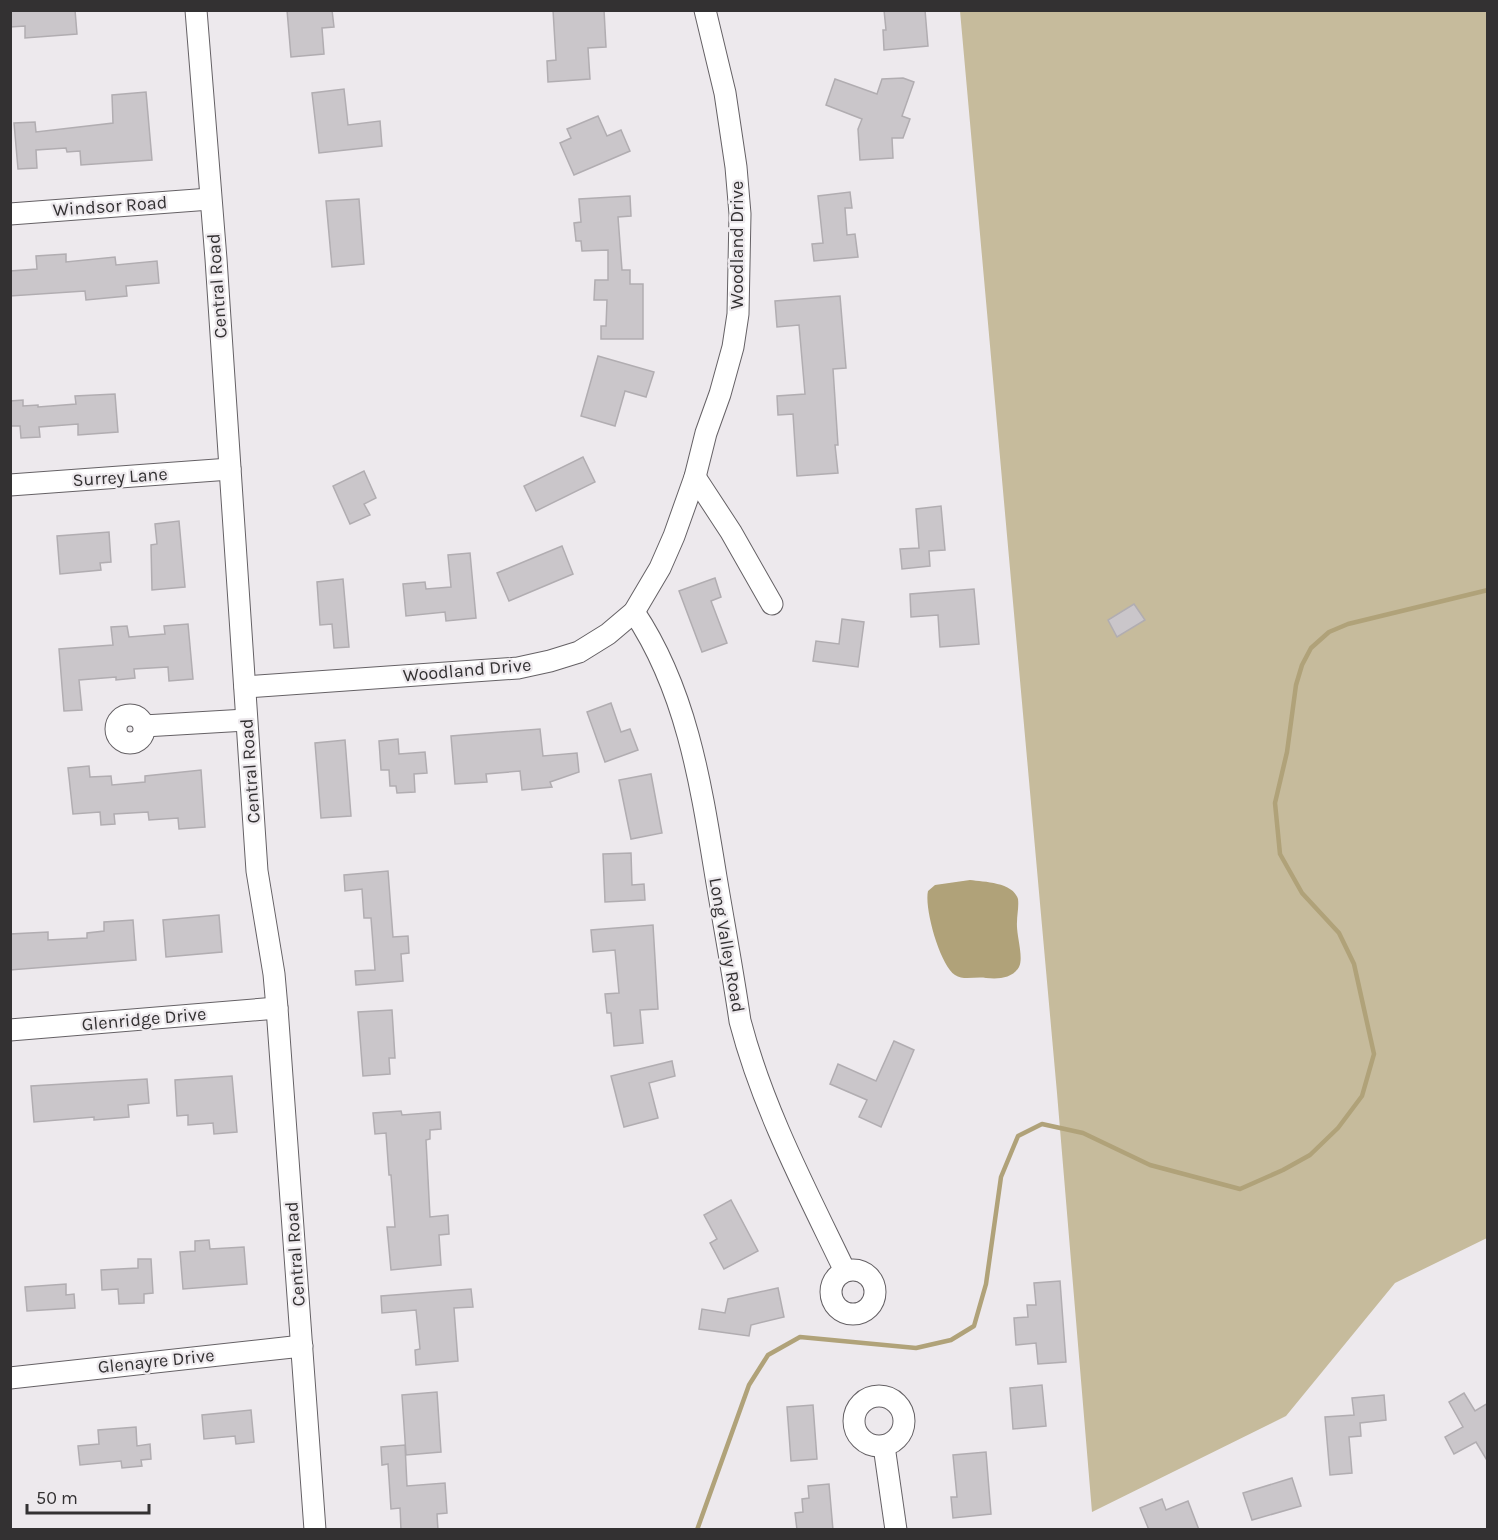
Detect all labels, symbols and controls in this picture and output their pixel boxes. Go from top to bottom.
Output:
street label: Woodland Drive [726,181,748,309]
street label: Windsor Road [52,191,168,221]
street label: Central Road [202,233,232,339]
street label: Surrey Lane [72,463,168,491]
street label: Woodland Drive [402,653,532,687]
street label: Central Road [235,718,265,824]
street label: Long Valley Road [704,876,750,1014]
street label: Glenridge Drive [81,1003,207,1035]
street label: Central Road [280,1201,310,1307]
street label: Glenayre Drive [97,1344,215,1378]
scale bar [27,1477,148,1515]
text: 50 m [36,1487,78,1509]

